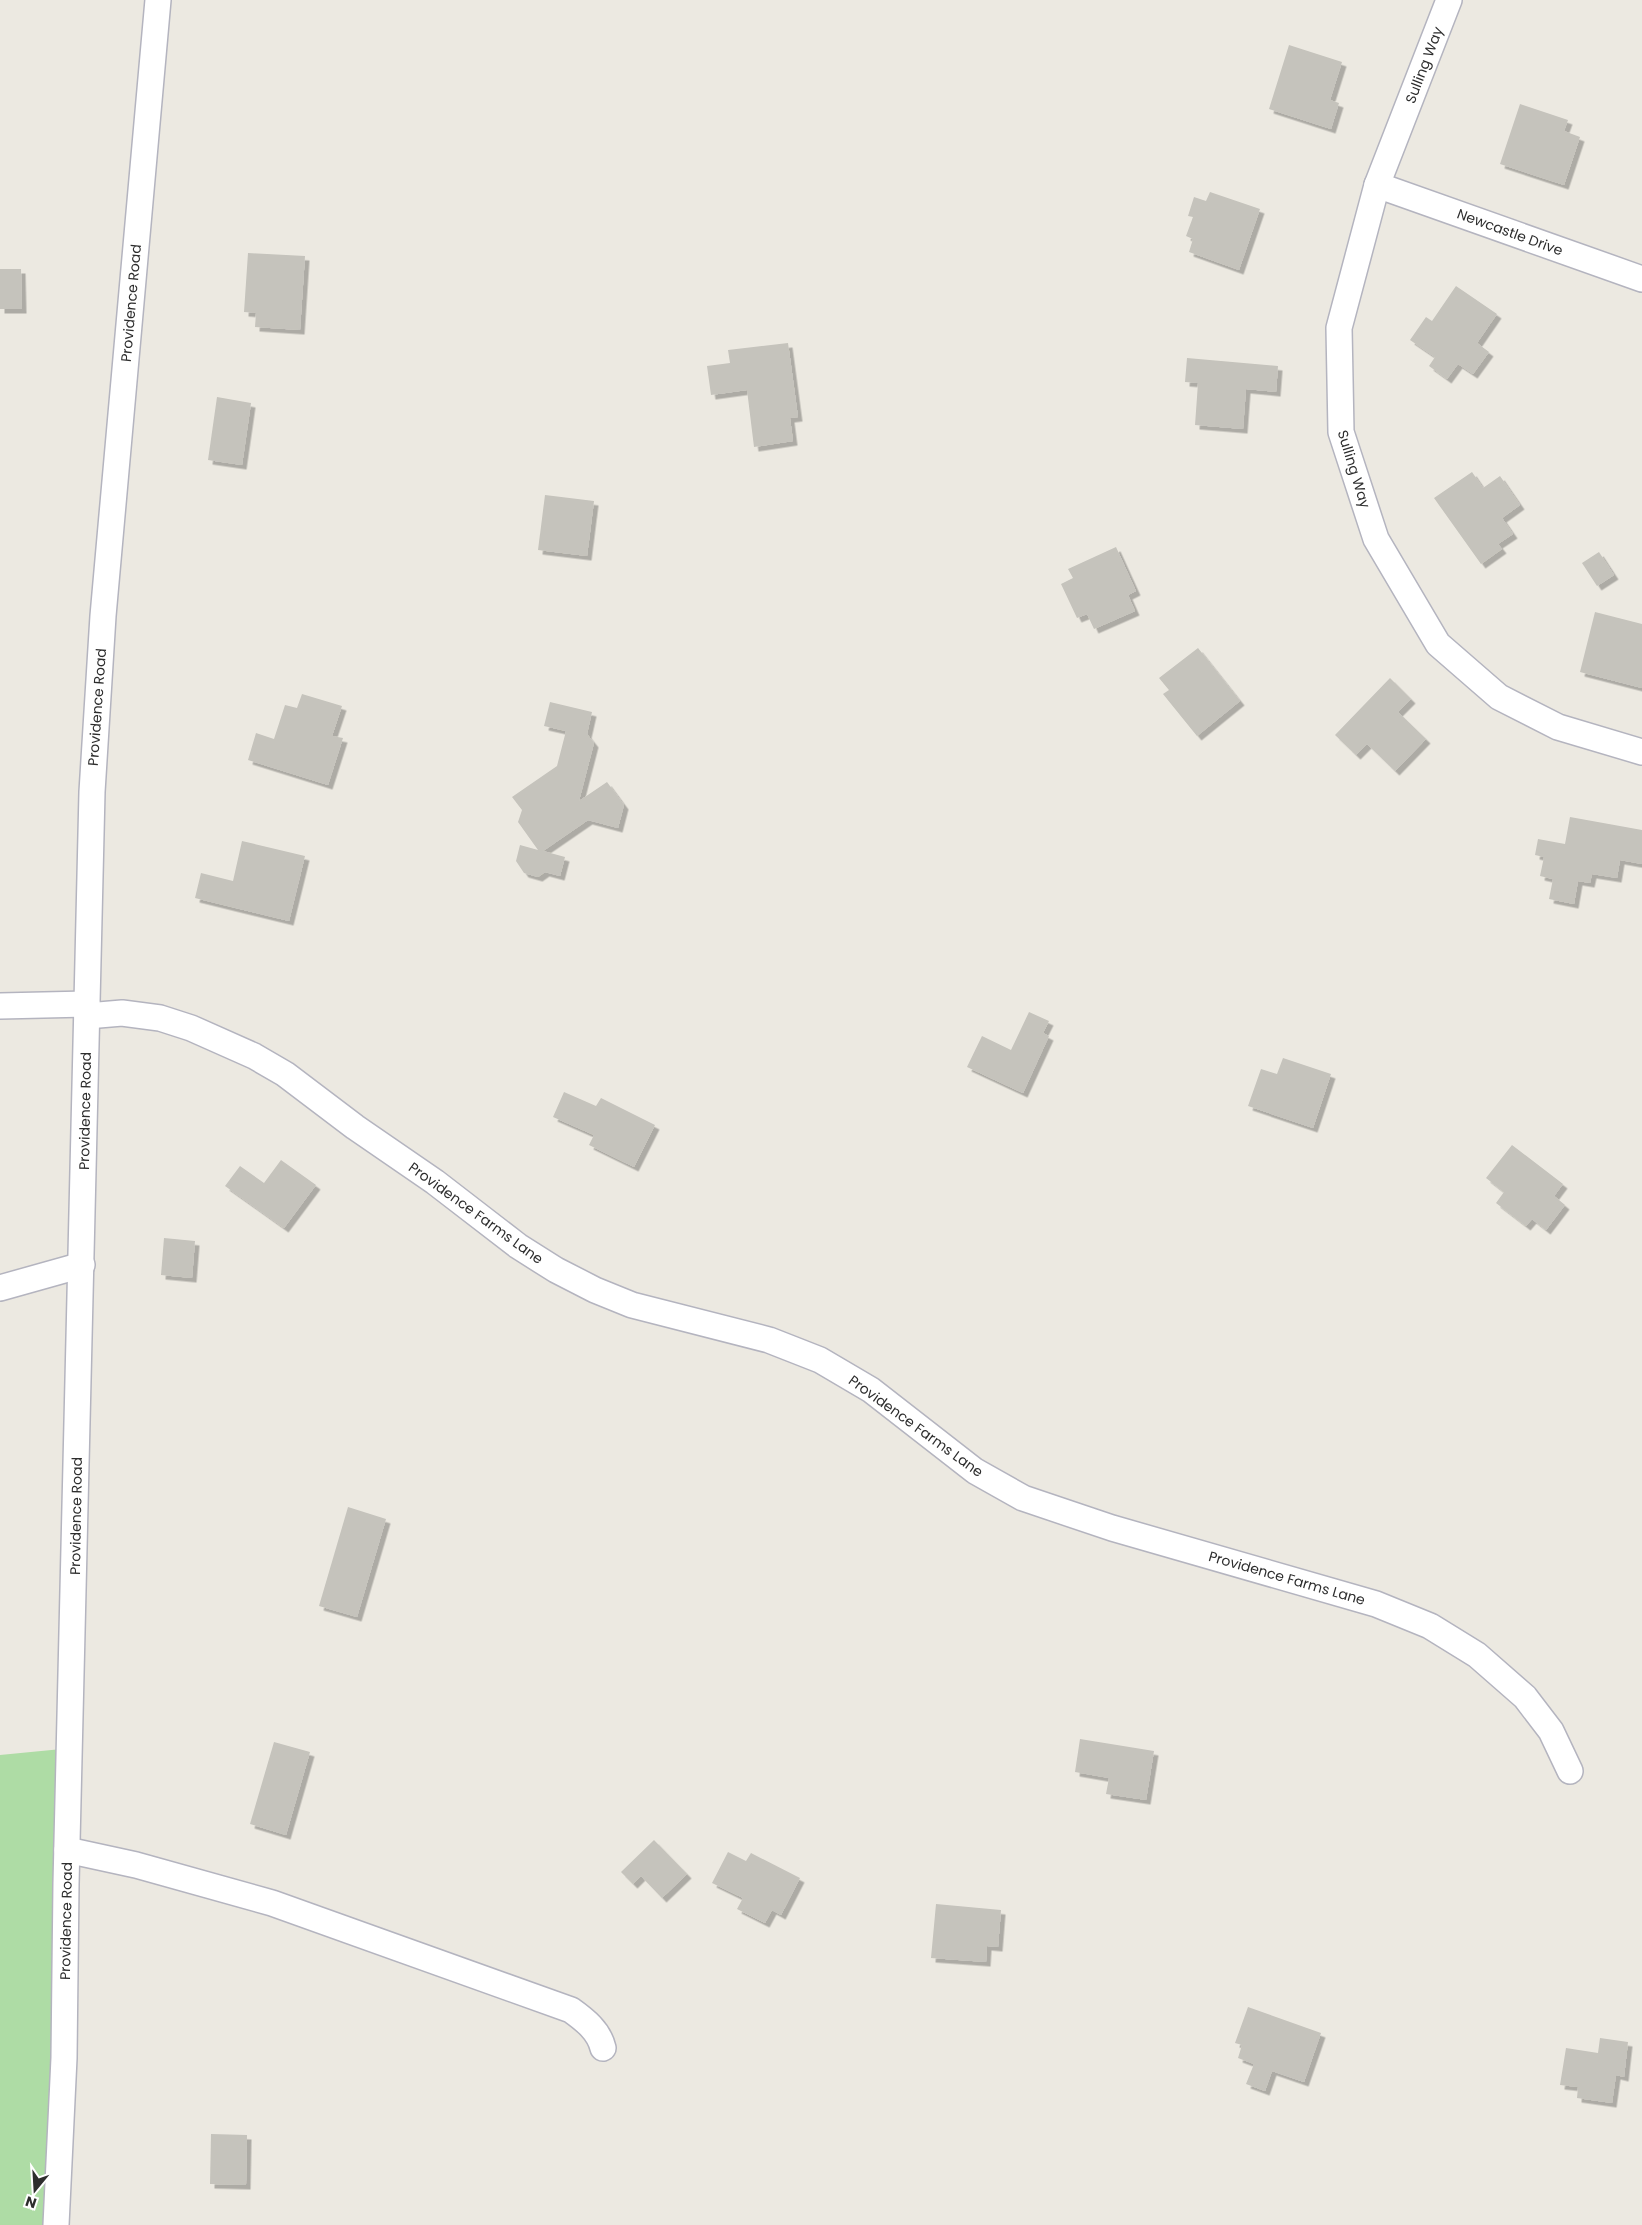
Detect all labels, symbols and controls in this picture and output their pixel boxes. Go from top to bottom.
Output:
street label: Sulling Way [1400,24,1448,106]
street label: Newcastle Drive [1454,204,1566,261]
street label: Providence Road [116,243,146,363]
street label: Sulling Way [1333,427,1375,511]
street label: Providence Road [83,647,111,767]
street label: Providence Road [74,1052,96,1170]
street label: Providence Farms Lane [405,1157,548,1269]
street label: Providence Farms Lane [845,1370,988,1482]
street label: Providence Road [65,1457,87,1575]
street label: Providence Farms Lane [1206,1546,1368,1610]
street label: Providence Road [55,1862,77,1980]
north arrow [10,2165,60,2215]
text: N [23,2191,39,2214]

